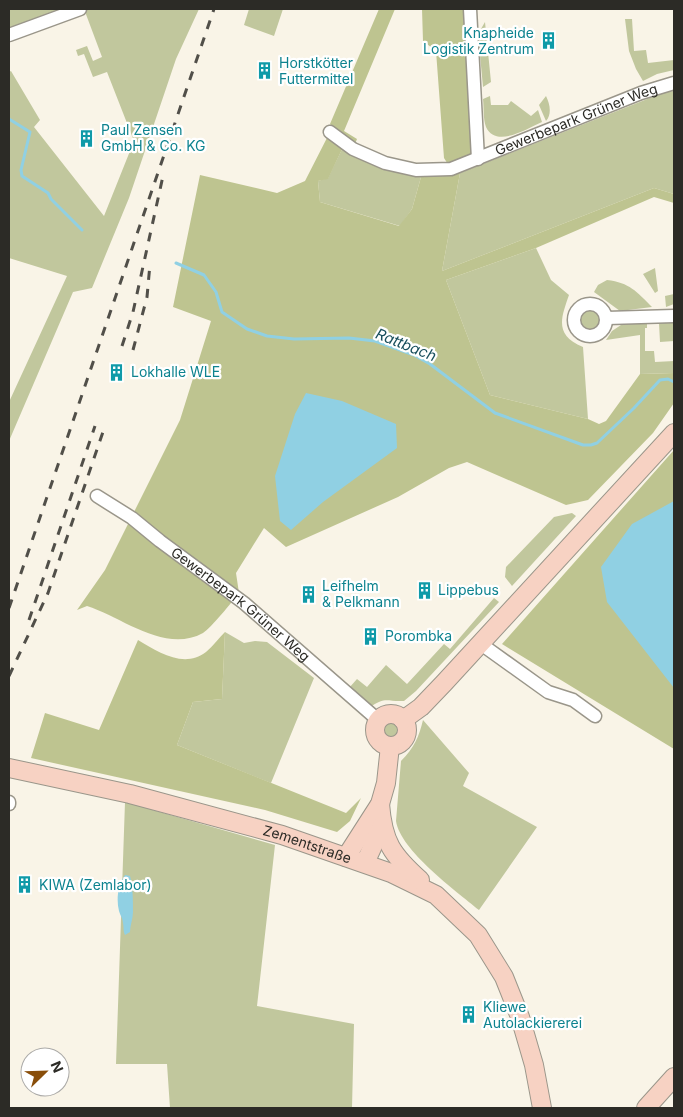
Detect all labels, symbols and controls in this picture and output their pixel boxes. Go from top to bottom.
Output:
place label: Knapheide Logistik Zentrum [423,24,534,57]
building icon: Knapheide Logistik Zentrum [538,31,558,51]
place label: Horstkötter Futtermittel [279,54,353,87]
building icon: Horstkötter Futtermittel [255,61,275,81]
street label: Gewerbepark Grüner Weg [492,80,659,159]
place label: Paul Zensen GmbH & Co. KG [101,121,206,154]
building icon: Paul Zensen GmbH & Co. KG [77,128,97,148]
water label: Rattbach [373,324,440,365]
building icon: Lokhalle WLE [107,362,127,382]
place label: Lokhalle WLE [131,363,220,380]
street label: Gewerbepark Grüner Weg [168,543,314,665]
place label: Leifhelm & Pelkmann [322,577,400,610]
building icon: Lippebus [414,580,434,600]
place label: Lippebus [438,581,499,598]
building icon: Leifhelm & Pelkmann [298,584,318,604]
building icon: Porombka [361,626,381,646]
place label: Porombka [385,627,452,644]
street label: Zementstraße [261,821,354,867]
building icon: KIWA (Zemlabor) [15,875,35,895]
place label: KIWA (Zemlabor) [39,876,152,893]
place label: Kliewe Autolackiererei [483,998,582,1031]
building icon: Kliewe Autolackiererei [459,1005,479,1025]
north arrow [20,1047,70,1097]
text: N [48,1058,67,1075]

